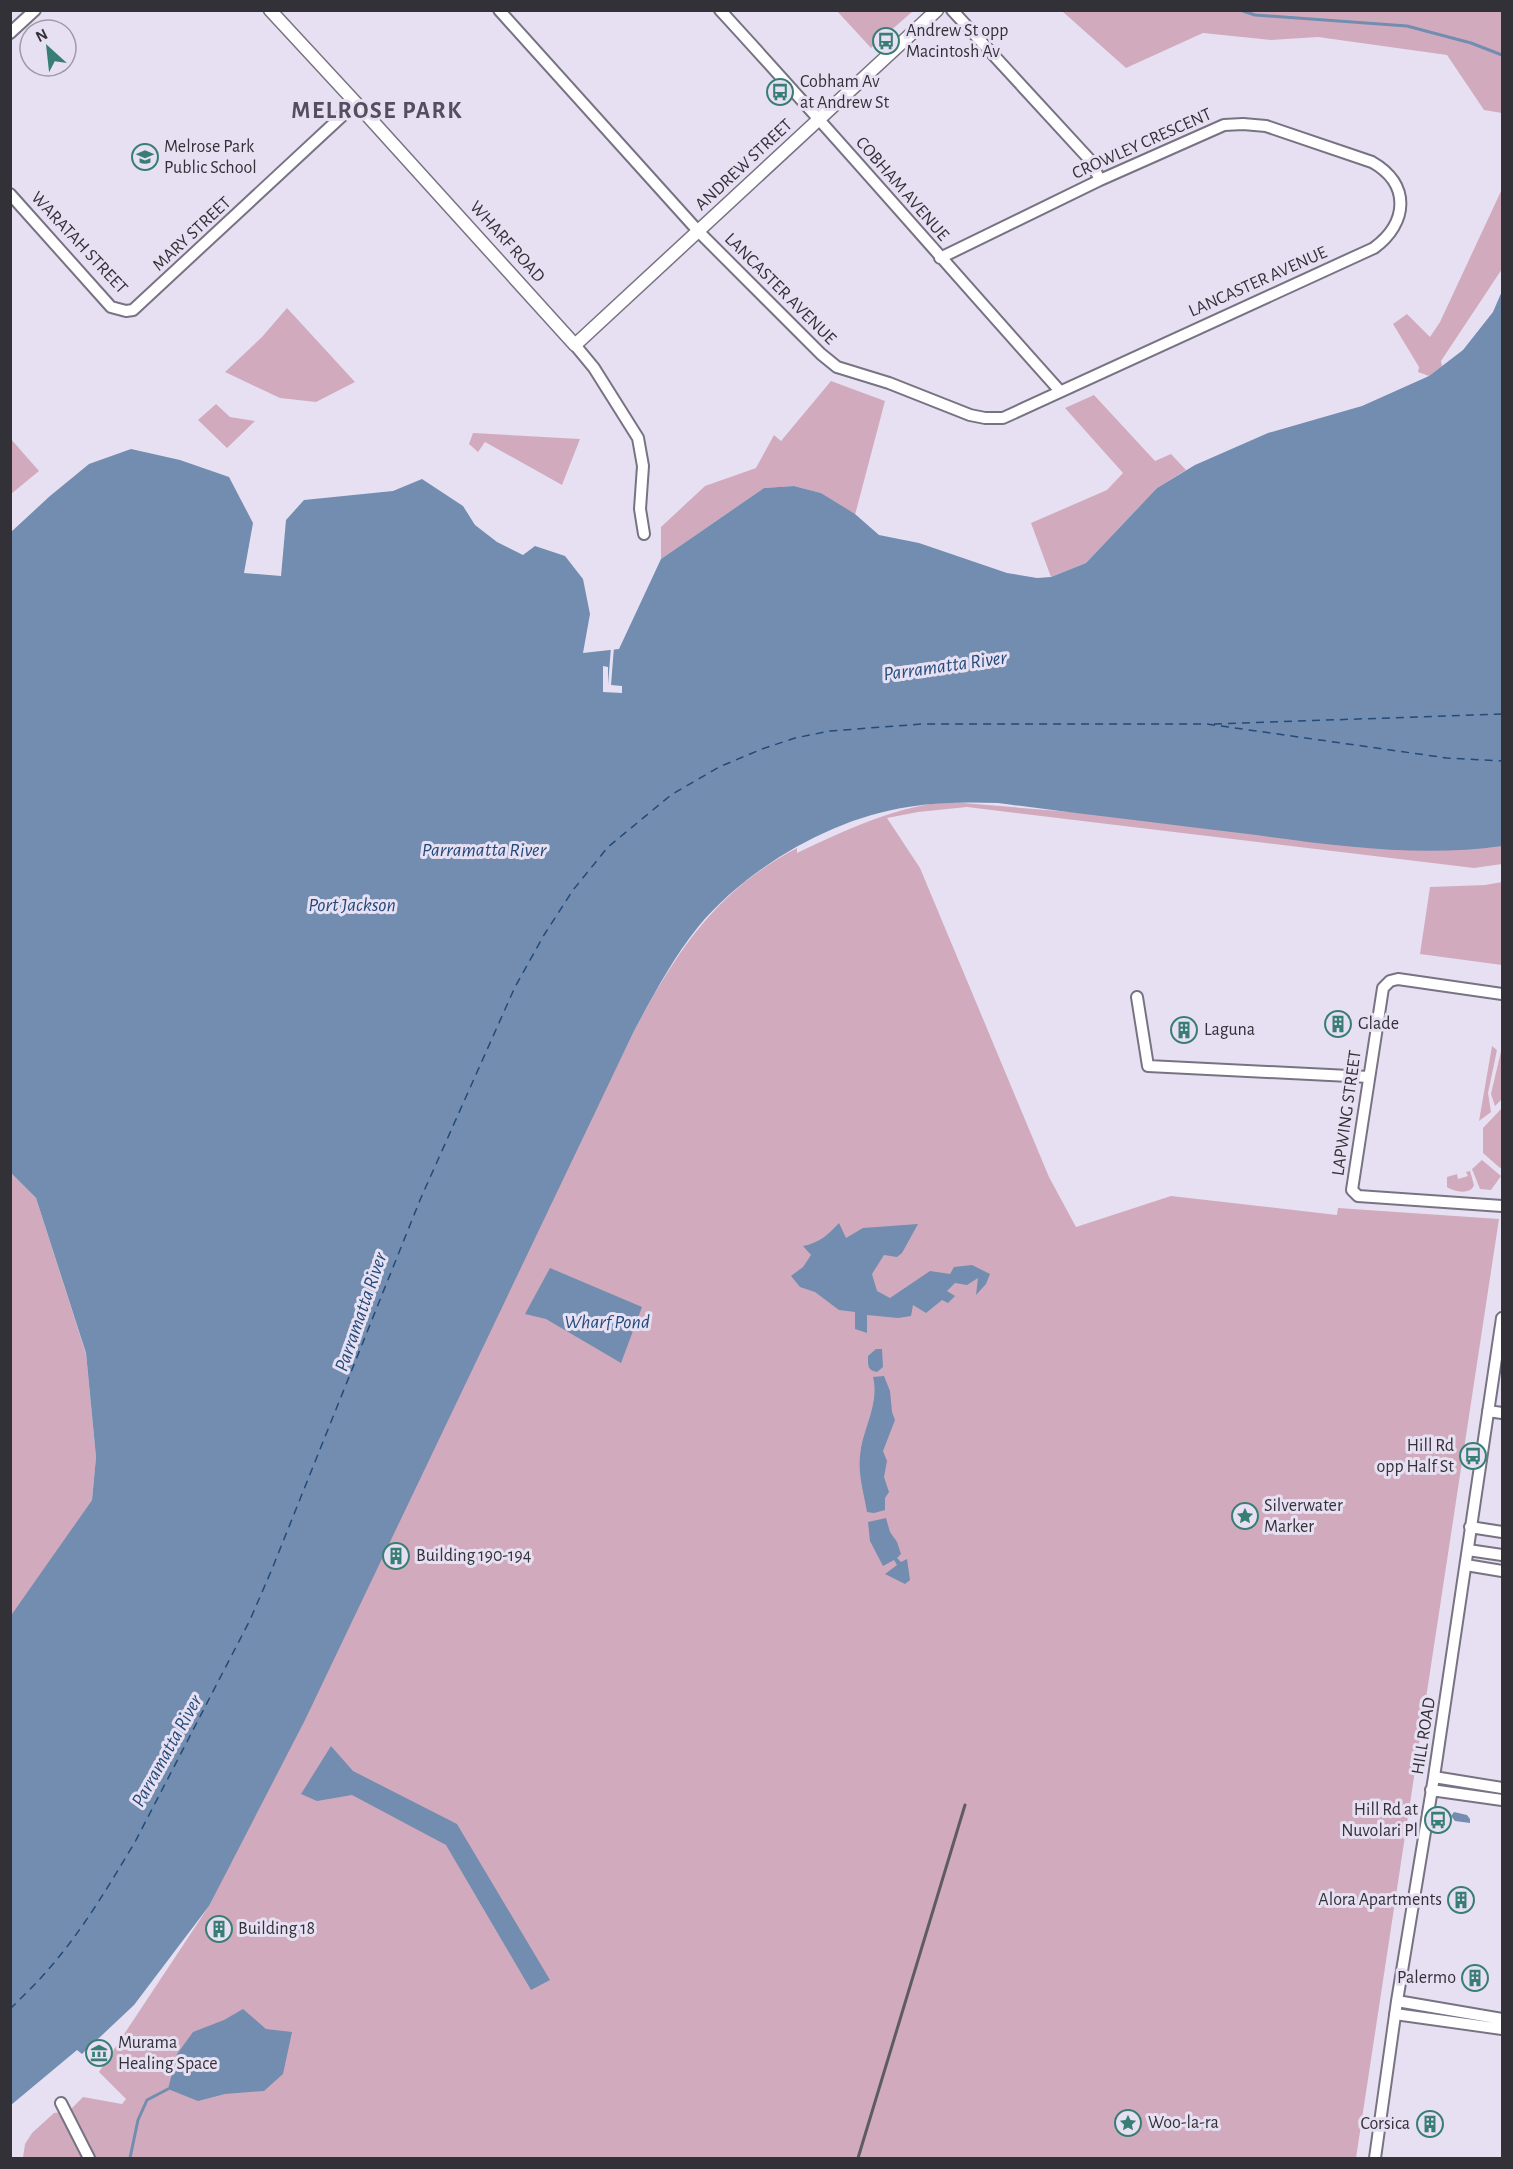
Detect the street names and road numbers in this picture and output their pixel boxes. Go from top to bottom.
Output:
street label: CROWLEY CRESCENT [1070,105,1215,183]
street label: ANDREW STREET [692,116,796,214]
street label: COBHAM AVENUE [852,134,952,245]
street label: WARATAH STREET [27,189,131,298]
street label: MARY STREET [149,193,235,275]
street label: WHARF ROAD [466,198,548,286]
street label: LANCASTER AVENUE [721,230,839,348]
street label: LANCASTER AVENUE [1186,243,1330,321]
street label: LAPWING STREET [1329,1049,1365,1177]
street label: HILL ROAD [1409,1696,1439,1776]

